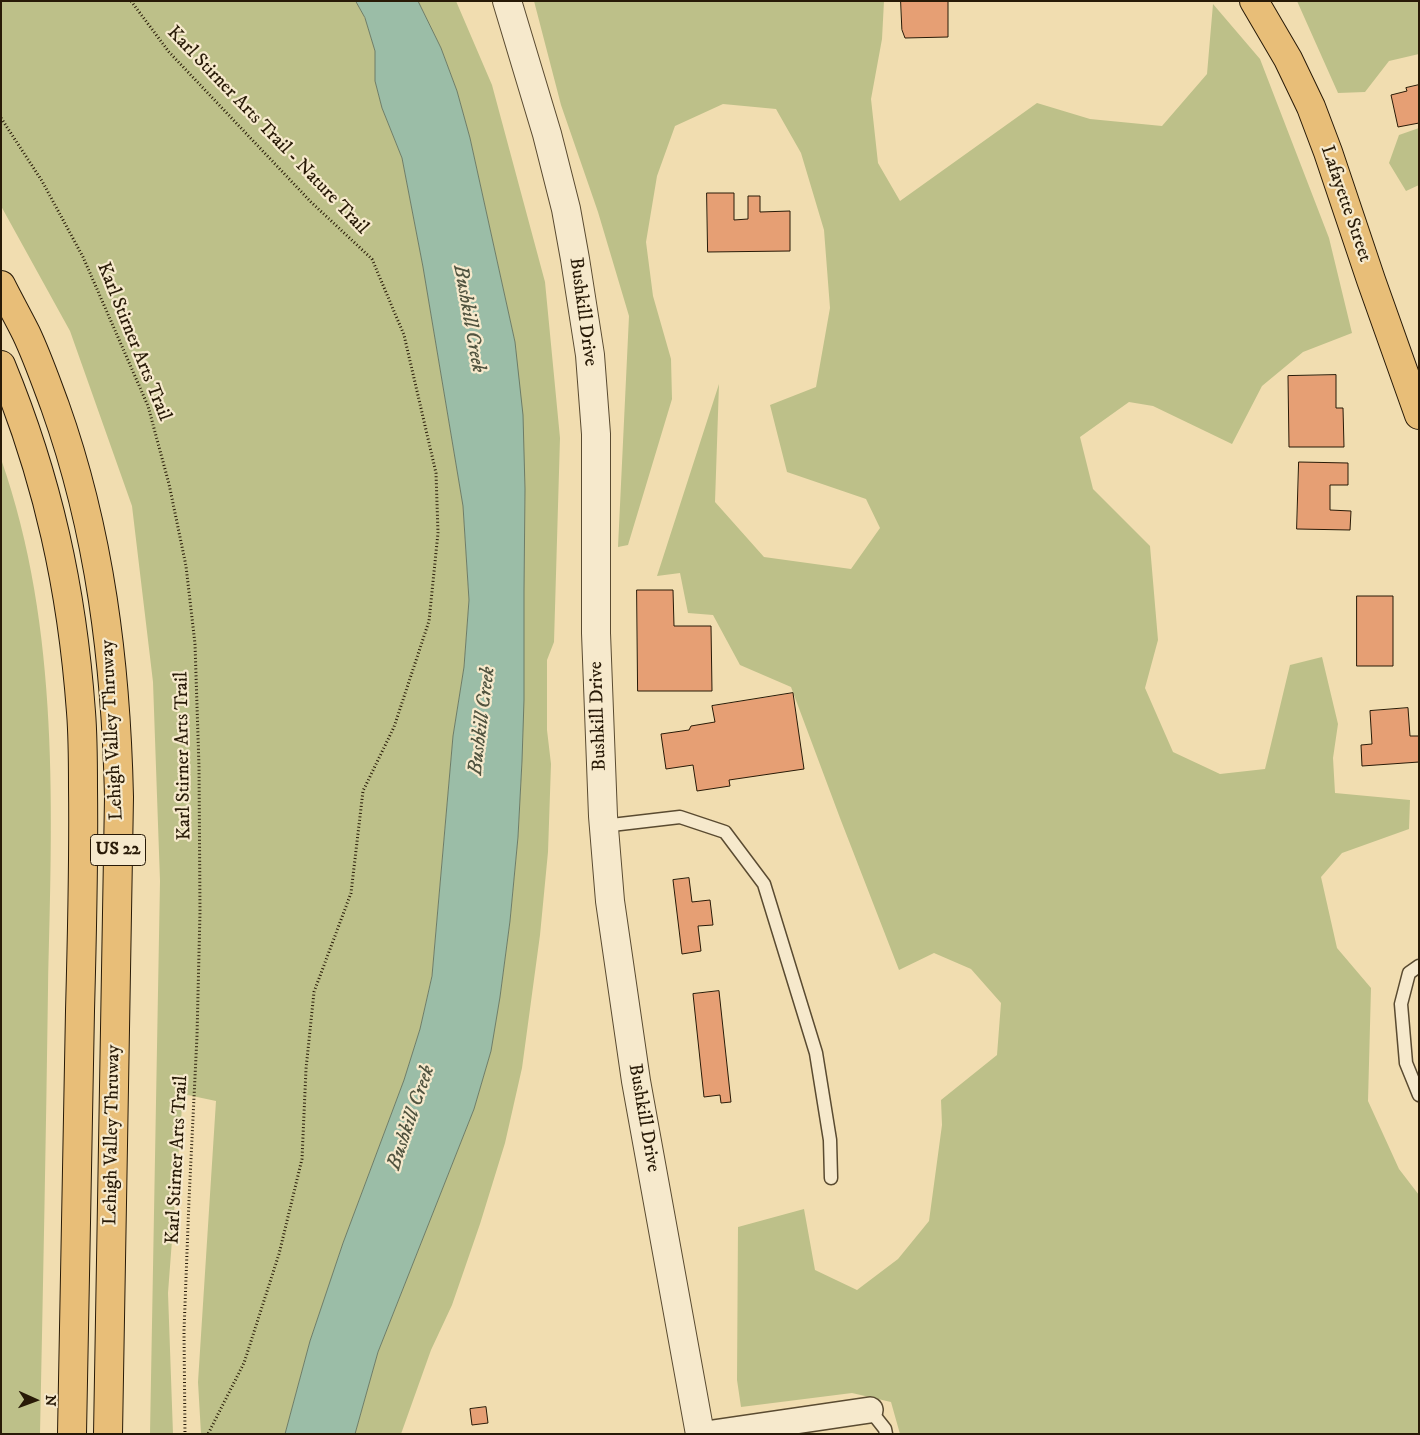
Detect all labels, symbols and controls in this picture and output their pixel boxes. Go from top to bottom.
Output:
street label: Karl Stirner Arts Trail - Nature Trail [161,22,373,240]
street label: Lafayette Street [1314,143,1376,265]
street label: Bushkill Drive [563,256,601,368]
street label: Karl Stirner Arts Trail [91,259,175,425]
water label: Bushkill Creek [447,263,489,375]
street label: Lehigh Valley Thruway [97,639,129,821]
street label: Bushkill Drive [586,661,612,771]
water label: Bushkill Creek [464,666,502,776]
street label: Karl Stirner Arts Trail [171,671,197,841]
road number: US 22 [90,834,146,866]
street label: Lehigh Valley Thruway [100,1044,126,1226]
street label: Bushkill Drive [622,1062,664,1174]
water label: Bushkill Creek [383,1063,441,1173]
street label: Karl Stirner Arts Trail [162,1075,194,1245]
north arrow [10,1375,60,1425]
text: N [41,1394,59,1407]

